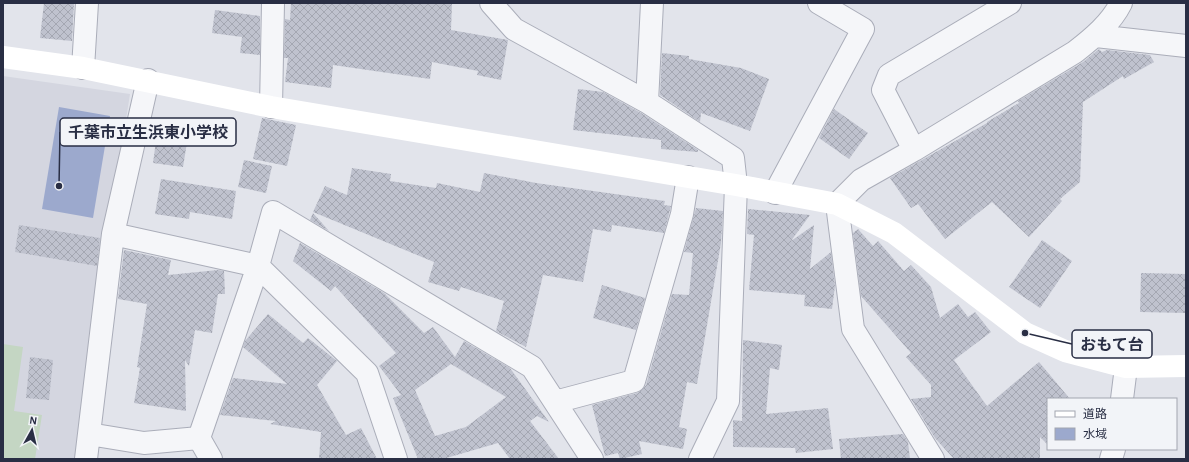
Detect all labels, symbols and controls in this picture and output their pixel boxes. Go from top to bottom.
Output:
callout: 千葉市立生浜東小学校 [60,118,236,146]
text: 千葉市立生浜東小学校 [68,124,228,141]
callout: おもて台 [1072,330,1152,358]
text: おもて台 [1080,336,1144,353]
legend [1047,398,1177,450]
text: 道路 [1083,407,1107,420]
north arrow [12,410,52,450]
text: N [29,415,38,427]
text: 水域 [1083,428,1107,440]

